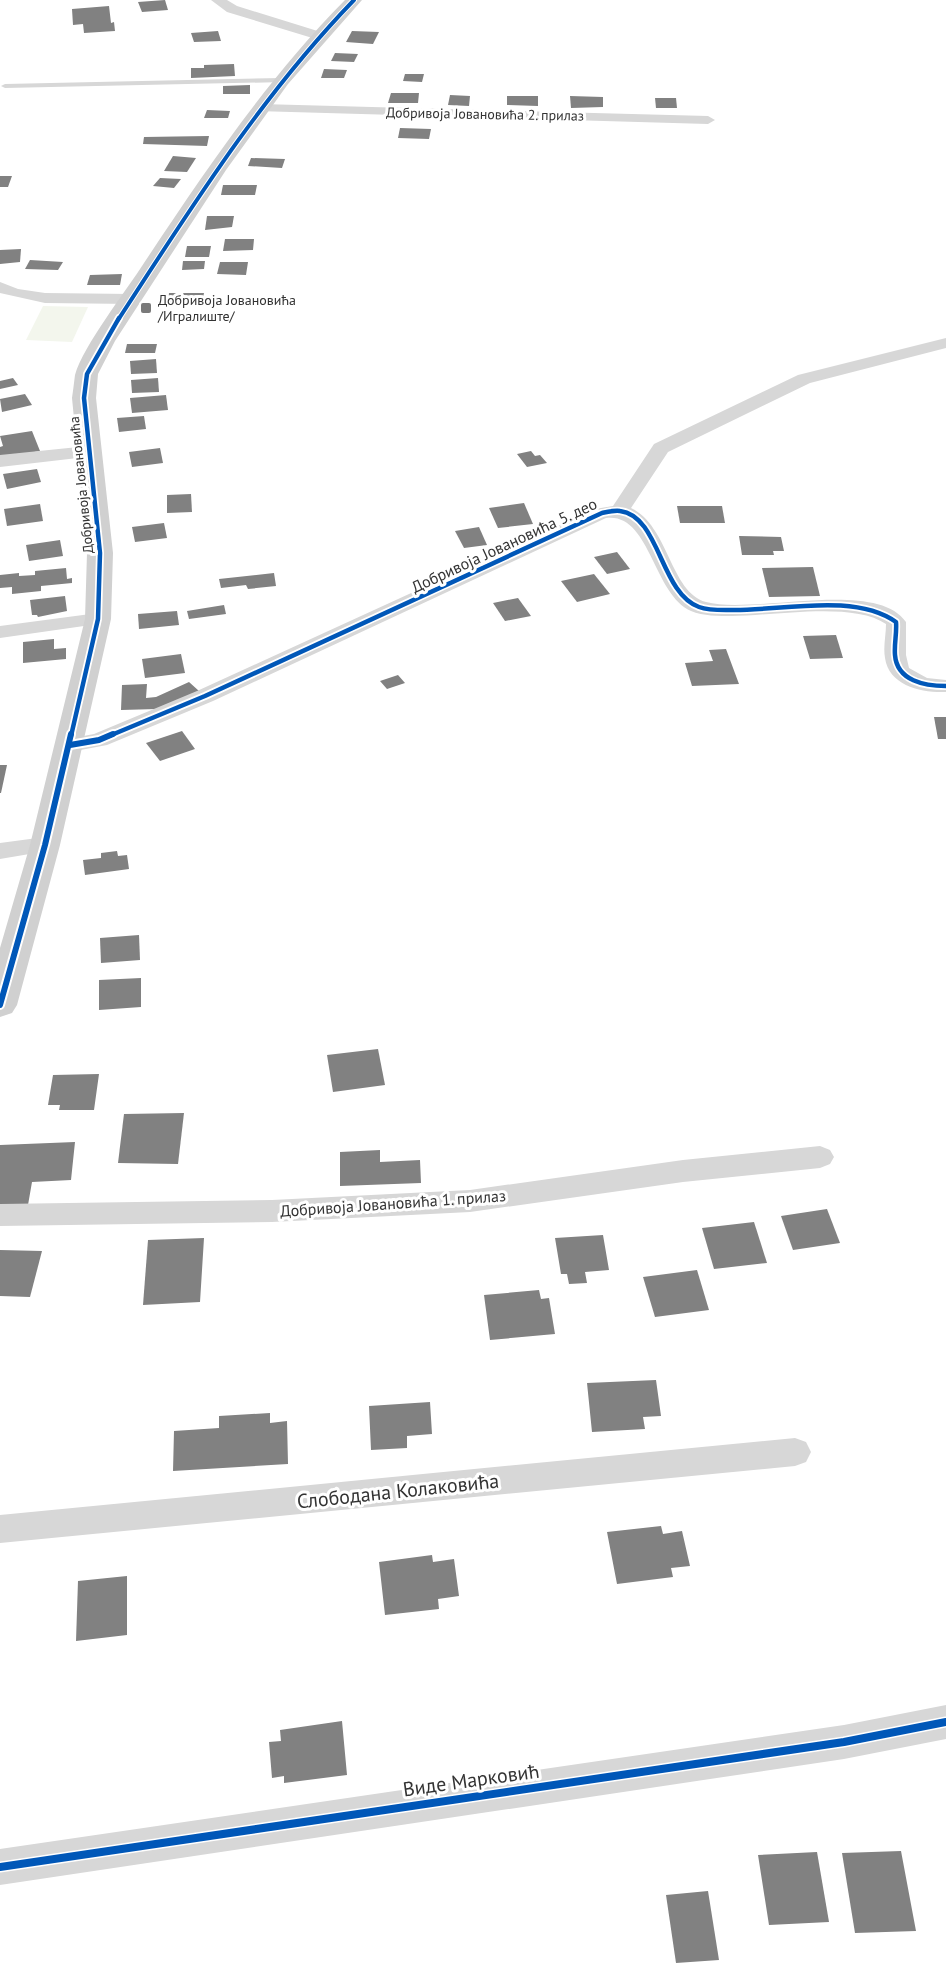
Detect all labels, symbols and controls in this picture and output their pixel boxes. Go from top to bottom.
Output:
street label: Добривоја Јовановића 2. прилаз [386,103,584,125]
place label: Добривоја Јовановића /Игралиште/ [157,291,296,325]
marker: Добривоја Јовановића /Игралиште/ [139,301,153,315]
street label: Добривоја Јовановића [65,415,97,555]
street label: Добривоја Јовановића 5. део [408,493,600,597]
street label: Добривоја Јовановића 1. прилаз [279,1185,507,1221]
street label: Слободана Колаковића [296,1467,500,1515]
street label: Виде Марковић [401,1758,541,1802]

